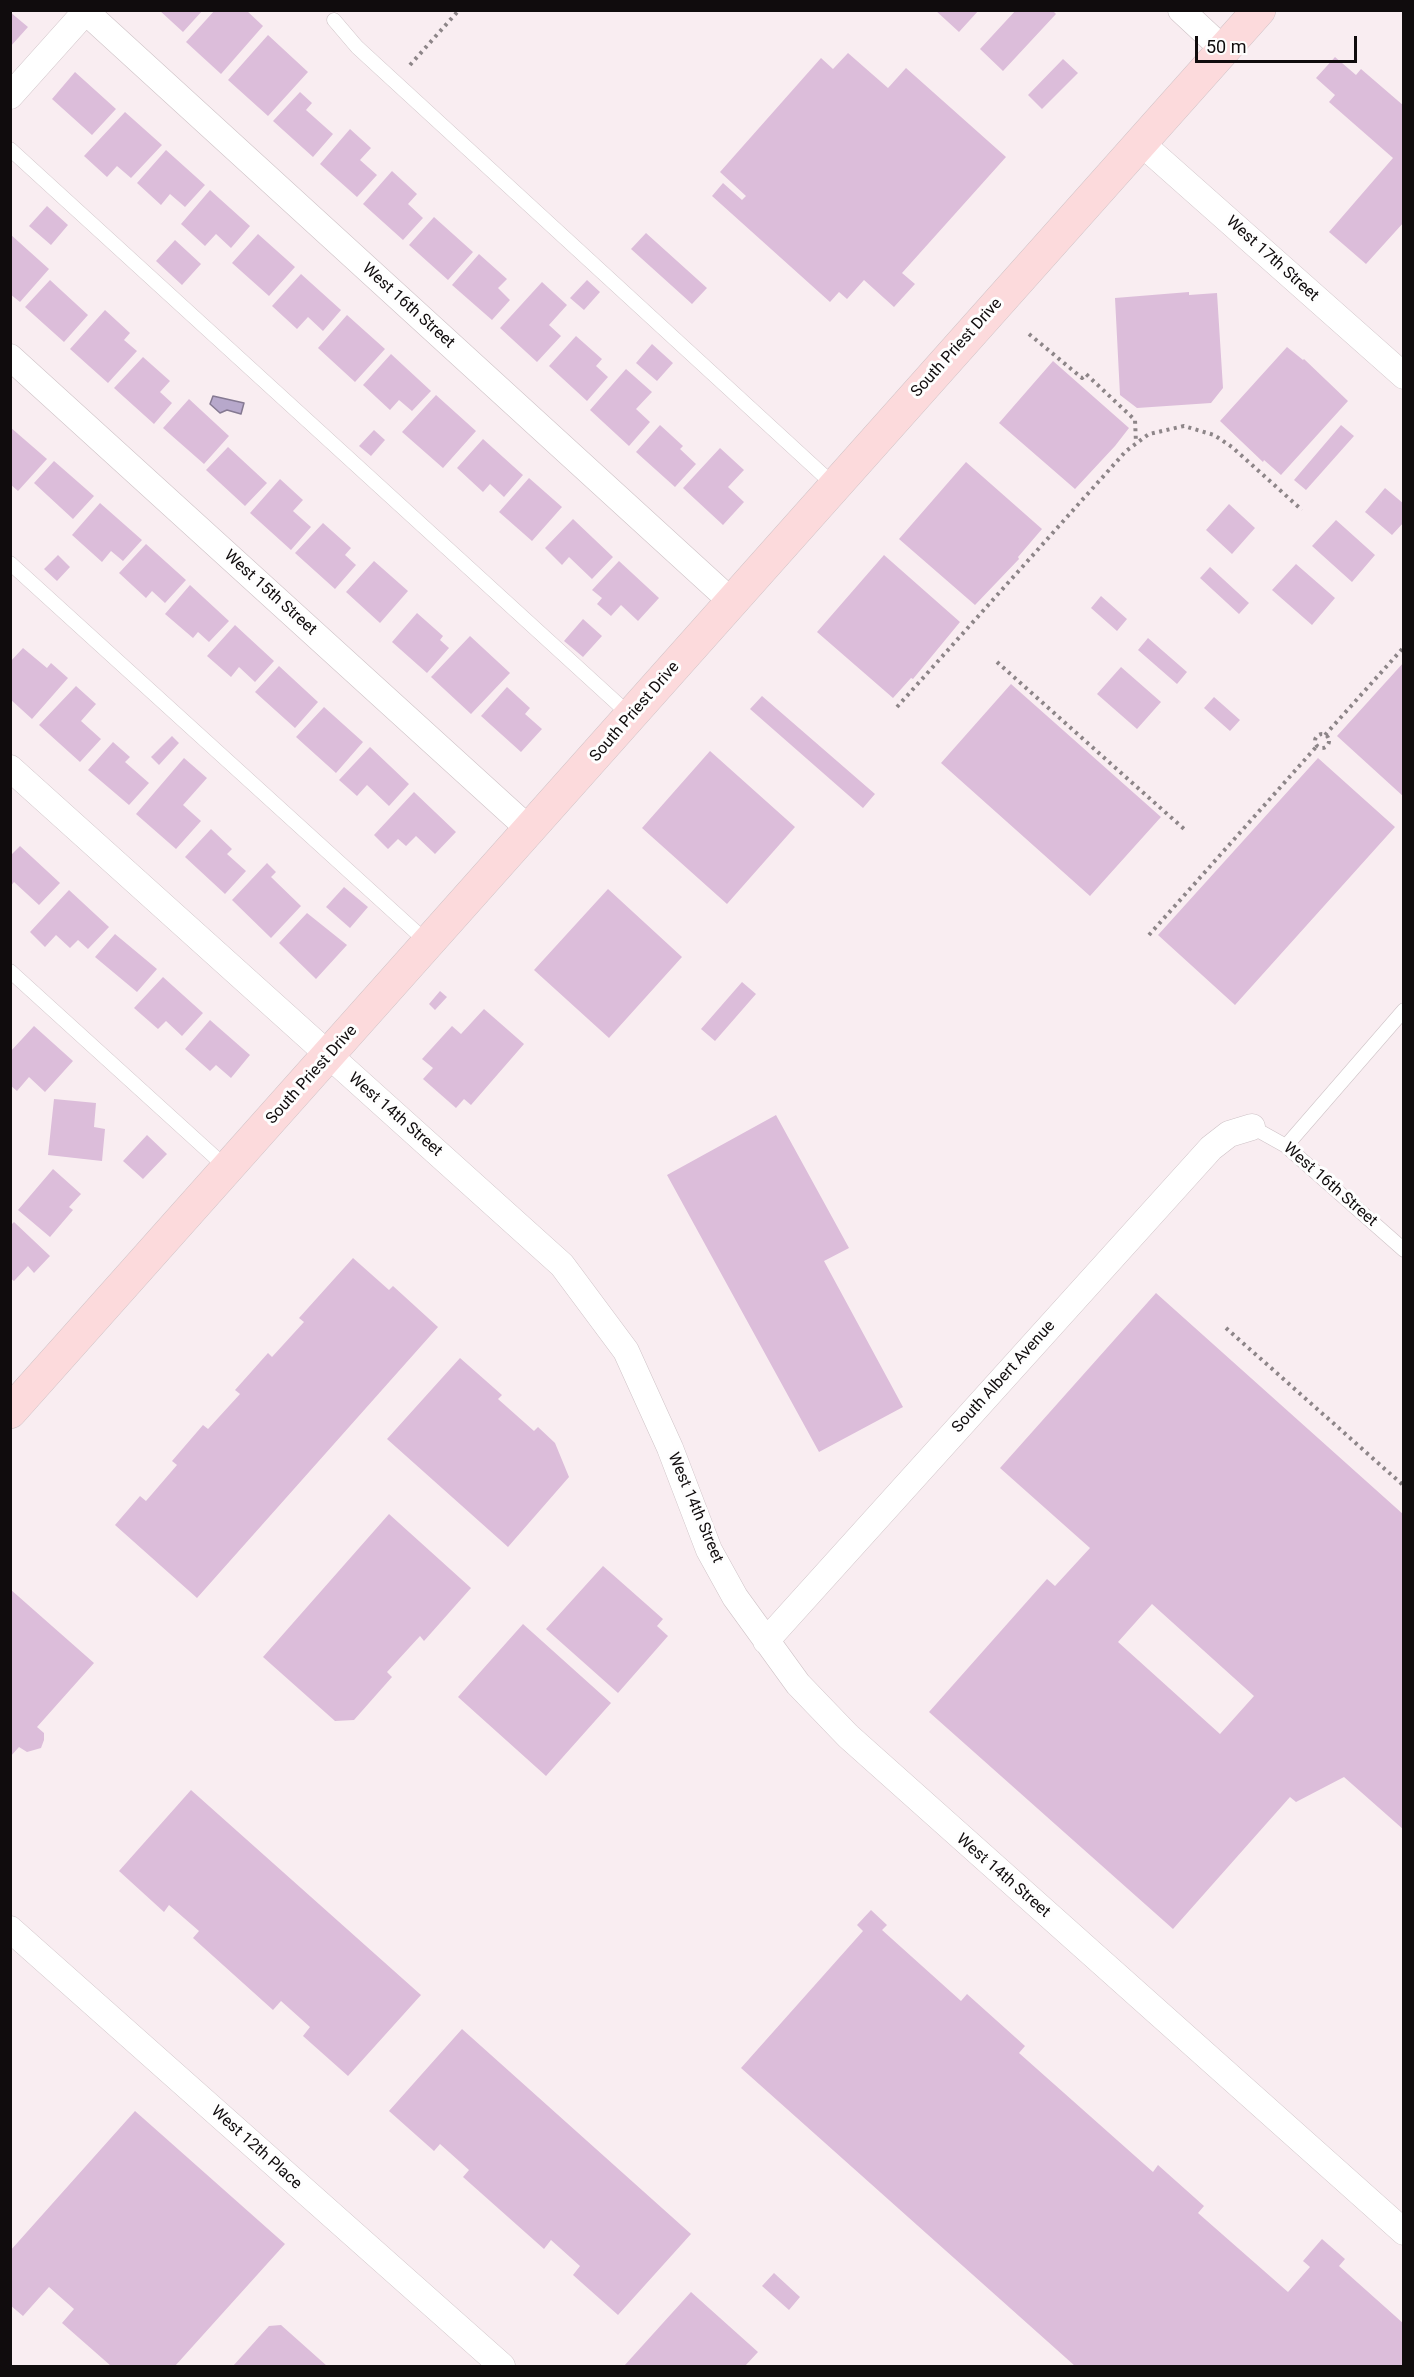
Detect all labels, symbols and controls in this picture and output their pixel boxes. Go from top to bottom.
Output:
scale bar [1198,24,1360,62]
text: 50 m [1206,36,1246,57]
street label: West 17th Street [1222,212,1322,306]
street label: West 16th Street [358,259,458,353]
street label: South Priest Drive [907,294,1007,402]
street label: West 15th Street [220,546,320,640]
street label: South Priest Drive [586,658,684,766]
street label: South Priest Drive [262,1021,362,1129]
street label: West 14th Street [344,1069,446,1161]
street label: West 16th Street [1279,1139,1381,1231]
street label: South Albert Avenue [948,1317,1060,1437]
street label: West 14th Street [663,1450,727,1566]
street label: West 14th Street [952,1830,1054,1922]
street label: West 12th Place [207,2102,305,2194]

